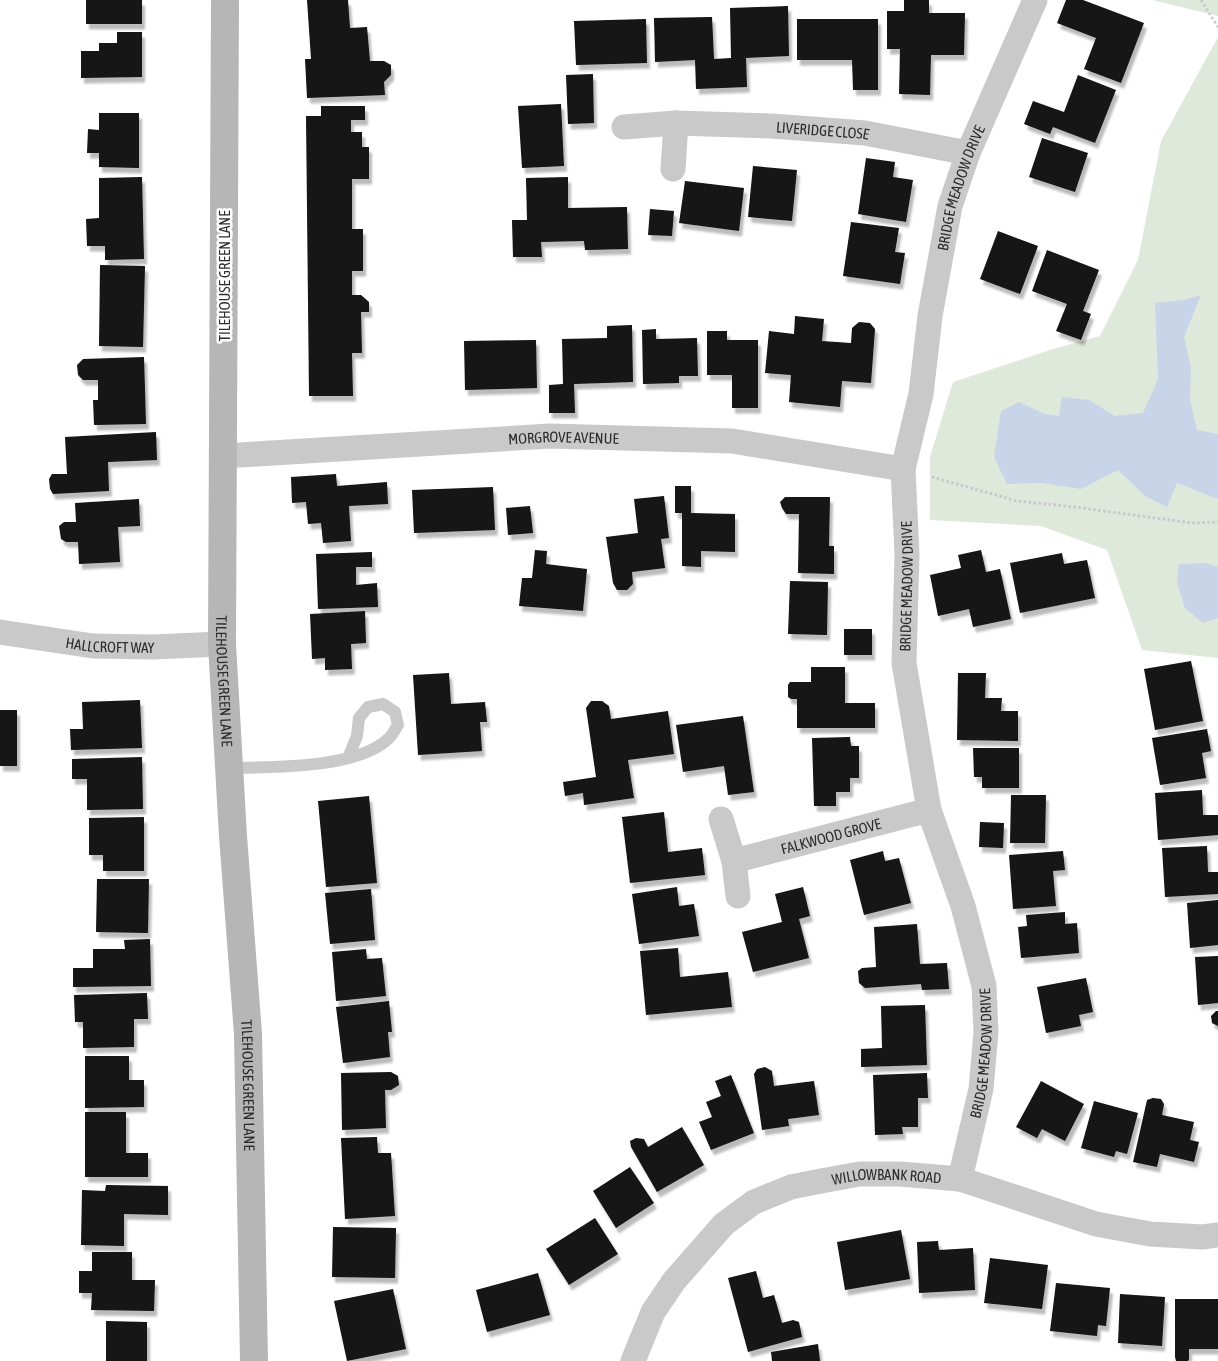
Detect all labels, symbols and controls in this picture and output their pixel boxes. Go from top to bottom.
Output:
street label: LIVERIDGE CLOSE [776,118,871,142]
street label: BRIDGE MEADOW DRIVE [934,122,988,252]
street label: TILEHOUSE GREEN LANE [216,210,233,342]
street label: MORGROVE AVENUE [508,427,620,447]
street label: BRIDGE MEADOW DRIVE [896,520,916,652]
street label: TILEHOUSE GREEN LANE [213,615,236,748]
street label: HALLCROFT WAY [65,634,155,656]
street label: FALKWOOD GROVE [779,814,883,857]
street label: BRIDGE MEADOW DRIVE [966,987,995,1120]
street label: TILEHOUSE GREEN LANE [238,1019,259,1152]
street label: WILLOWBANK ROAD [830,1166,942,1187]

